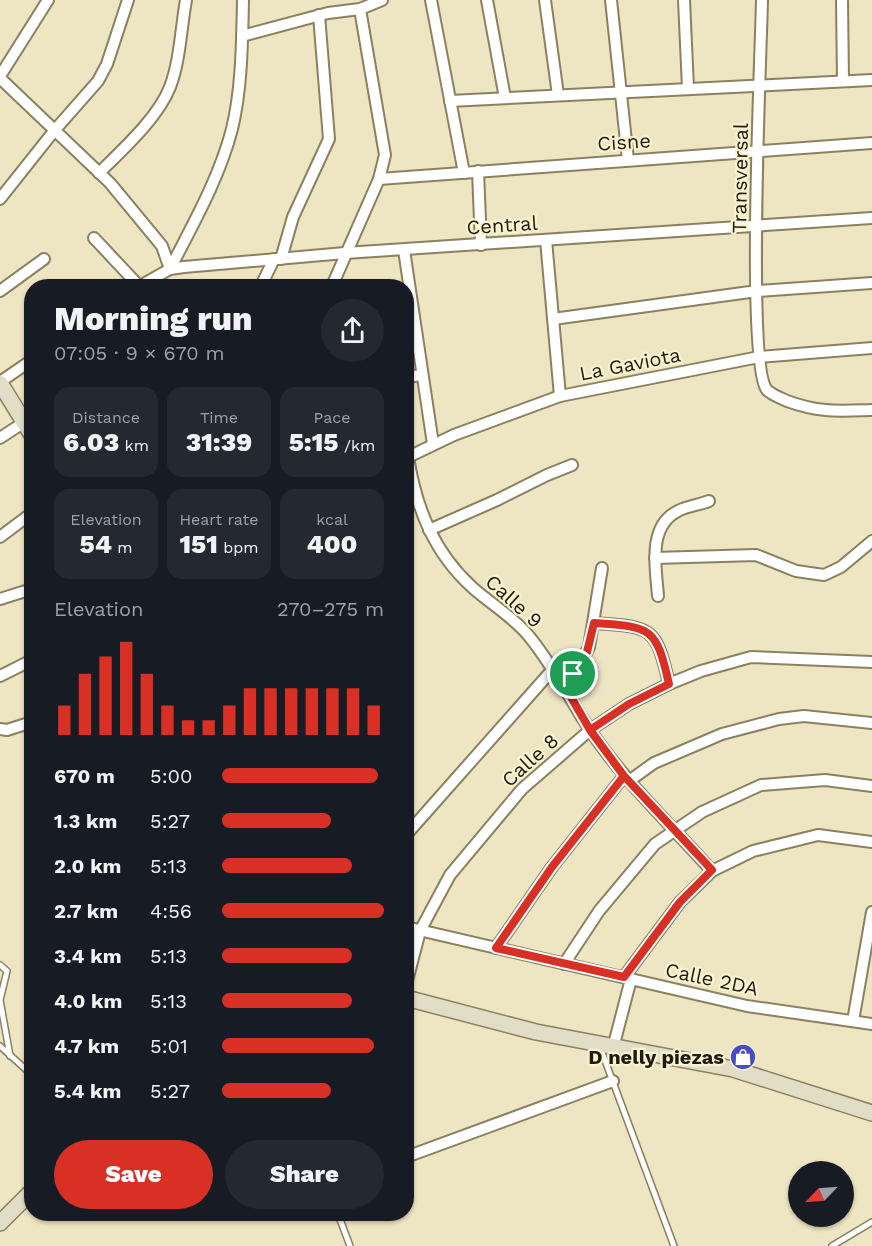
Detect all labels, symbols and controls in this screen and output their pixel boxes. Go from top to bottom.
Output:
street label: Transversal [727,123,753,233]
street label: Cisne [596,128,652,156]
street label: Central [466,211,538,239]
text: Morning run [54,299,253,338]
button: share [321,299,384,362]
text: 07:05 · 9 × 670 m [54,341,225,365]
street label: La Gaviota [577,342,683,386]
text: Distance [72,408,140,427]
text: Time [200,408,238,427]
text: Pace [313,408,351,427]
text: 6.03 [63,427,119,457]
text: 31:39 [186,427,252,457]
text: 5:15 [289,427,339,457]
text: km [119,436,149,455]
text: /km [339,436,375,455]
text: Elevation [70,510,142,529]
text: Heart rate [179,510,259,529]
text: kcal [316,510,348,529]
text: 54 [79,529,112,559]
text: 151 [179,529,218,559]
text: 400 [307,529,358,559]
text: m [112,538,133,557]
text: bpm [218,538,259,557]
street label: Calle 9 [481,569,547,633]
text: Elevation [54,597,143,621]
text: 270–275 m [277,597,384,621]
pin [547,648,598,699]
icon: arrive [556,657,589,690]
street label: Calle 8 [497,728,563,792]
text: 670 m [54,764,115,788]
text: 5:00 [150,764,192,788]
text: 1.3 km [54,809,117,833]
text: 5:27 [150,809,190,833]
text: 2.0 km [54,854,121,878]
text: 5:13 [150,854,187,878]
text: 2.7 km [54,899,118,923]
text: 4:56 [150,899,192,923]
text: 3.4 km [54,944,121,968]
text: 5:13 [150,944,187,968]
street label: Calle 2DA [663,957,761,1001]
text: 4.0 km [54,989,122,1013]
text: 5:13 [150,989,187,1013]
text: 4.7 km [54,1034,119,1058]
text: 5:01 [150,1034,188,1058]
shop icon: D nelly piezas [728,1042,758,1072]
place label: D nelly piezas [588,1045,724,1069]
text: 5.4 km [54,1079,121,1103]
text: 5:27 [150,1079,190,1103]
button: Save [54,1140,213,1209]
button: Share [225,1140,384,1209]
north arrow [788,1161,854,1227]
map controls [788,1161,854,1227]

